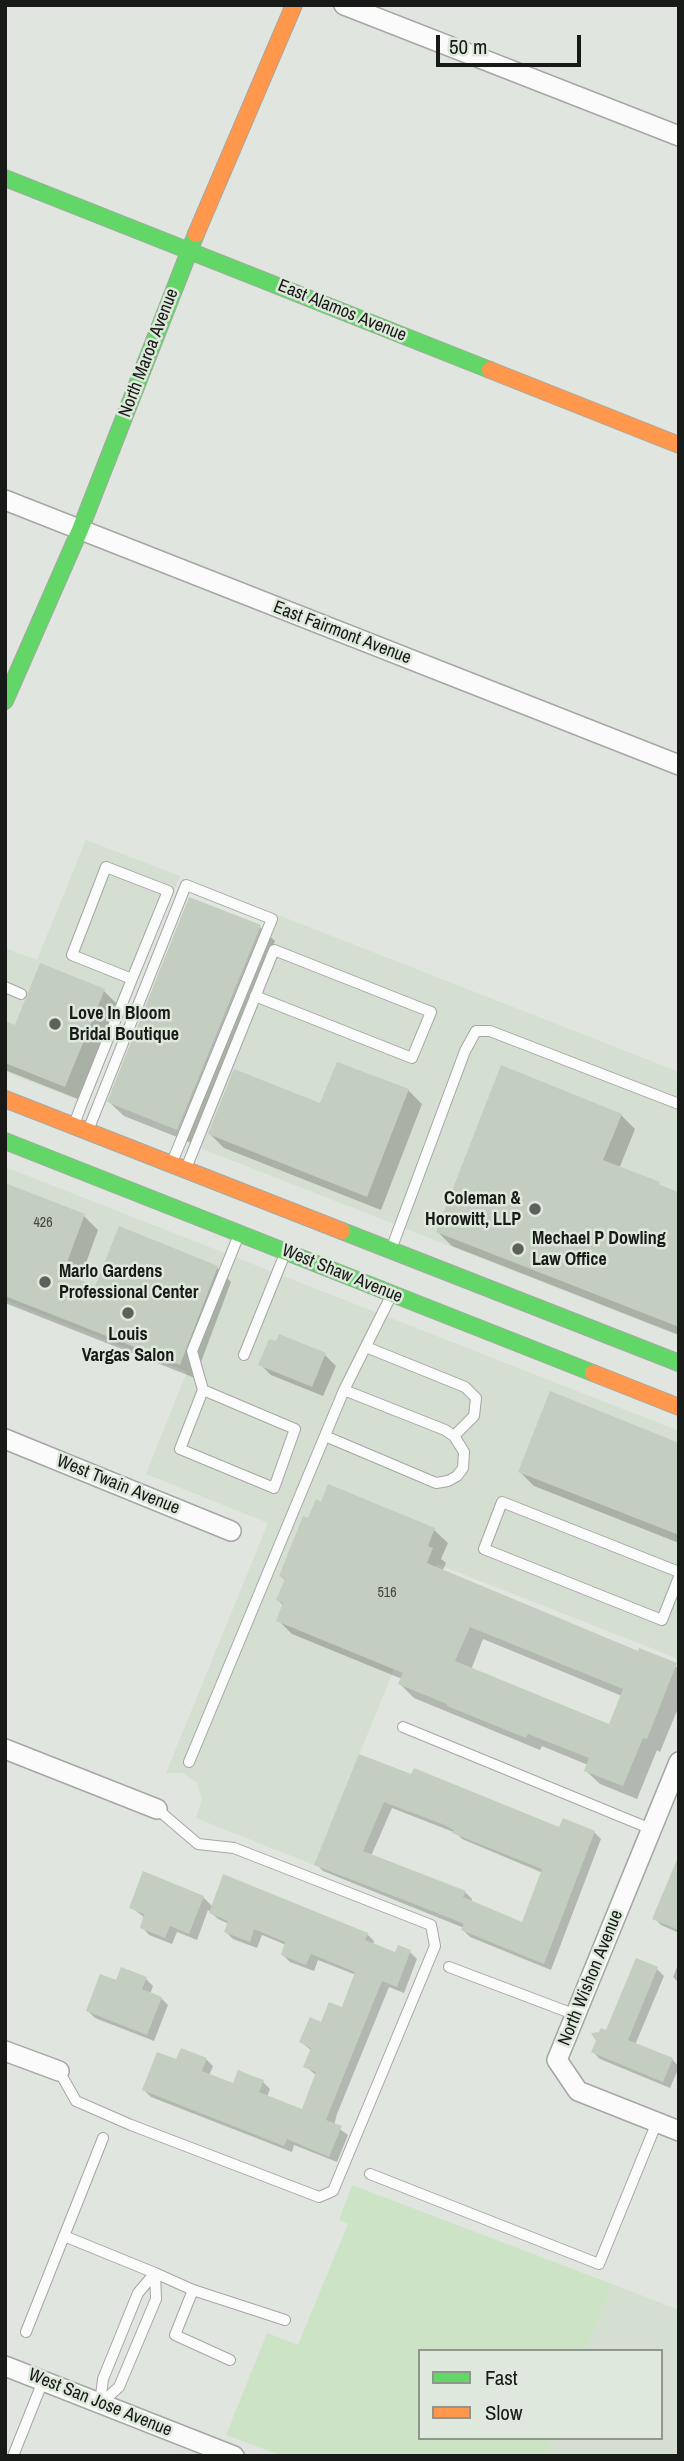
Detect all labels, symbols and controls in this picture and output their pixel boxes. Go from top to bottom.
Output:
scale bar [439,21,584,65]
text: 50 m [449,32,487,61]
street label: East Alamos Avenue [275,275,409,347]
street label: North Maroa Avenue [115,286,183,420]
street label: East Fairmont Avenue [270,597,414,669]
place label: Love In Bloom Bridal Boutique [69,1003,179,1046]
marker: Love In Bloom Bridal Boutique [47,1016,63,1032]
place label: Coleman & Horowitt, LLP [425,1188,521,1230]
marker: Coleman & Horowitt, LLP [527,1201,543,1217]
house number: 426 [33,1215,53,1231]
place label: Mechael P Dowling Law Office [532,1228,666,1270]
street label: West Shaw Avenue [278,1240,406,1308]
marker: Mechael P Dowling Law Office [510,1241,526,1257]
place label: Marlo Gardens Professional Center [59,1261,198,1304]
marker: Marlo Gardens Professional Center [37,1274,53,1290]
marker: Louis Vargas Salon [120,1305,136,1321]
place label: Louis Vargas Salon [82,1324,174,1366]
street label: West Twain Avenue [53,1450,183,1520]
house number: 516 [377,1585,397,1601]
street label: North Wishon Avenue [554,1907,628,2049]
legend [418,2349,663,2440]
text: Fast [485,2363,518,2392]
street label: West San Jose Avenue [25,2364,175,2442]
text: Slow [485,2398,522,2427]

